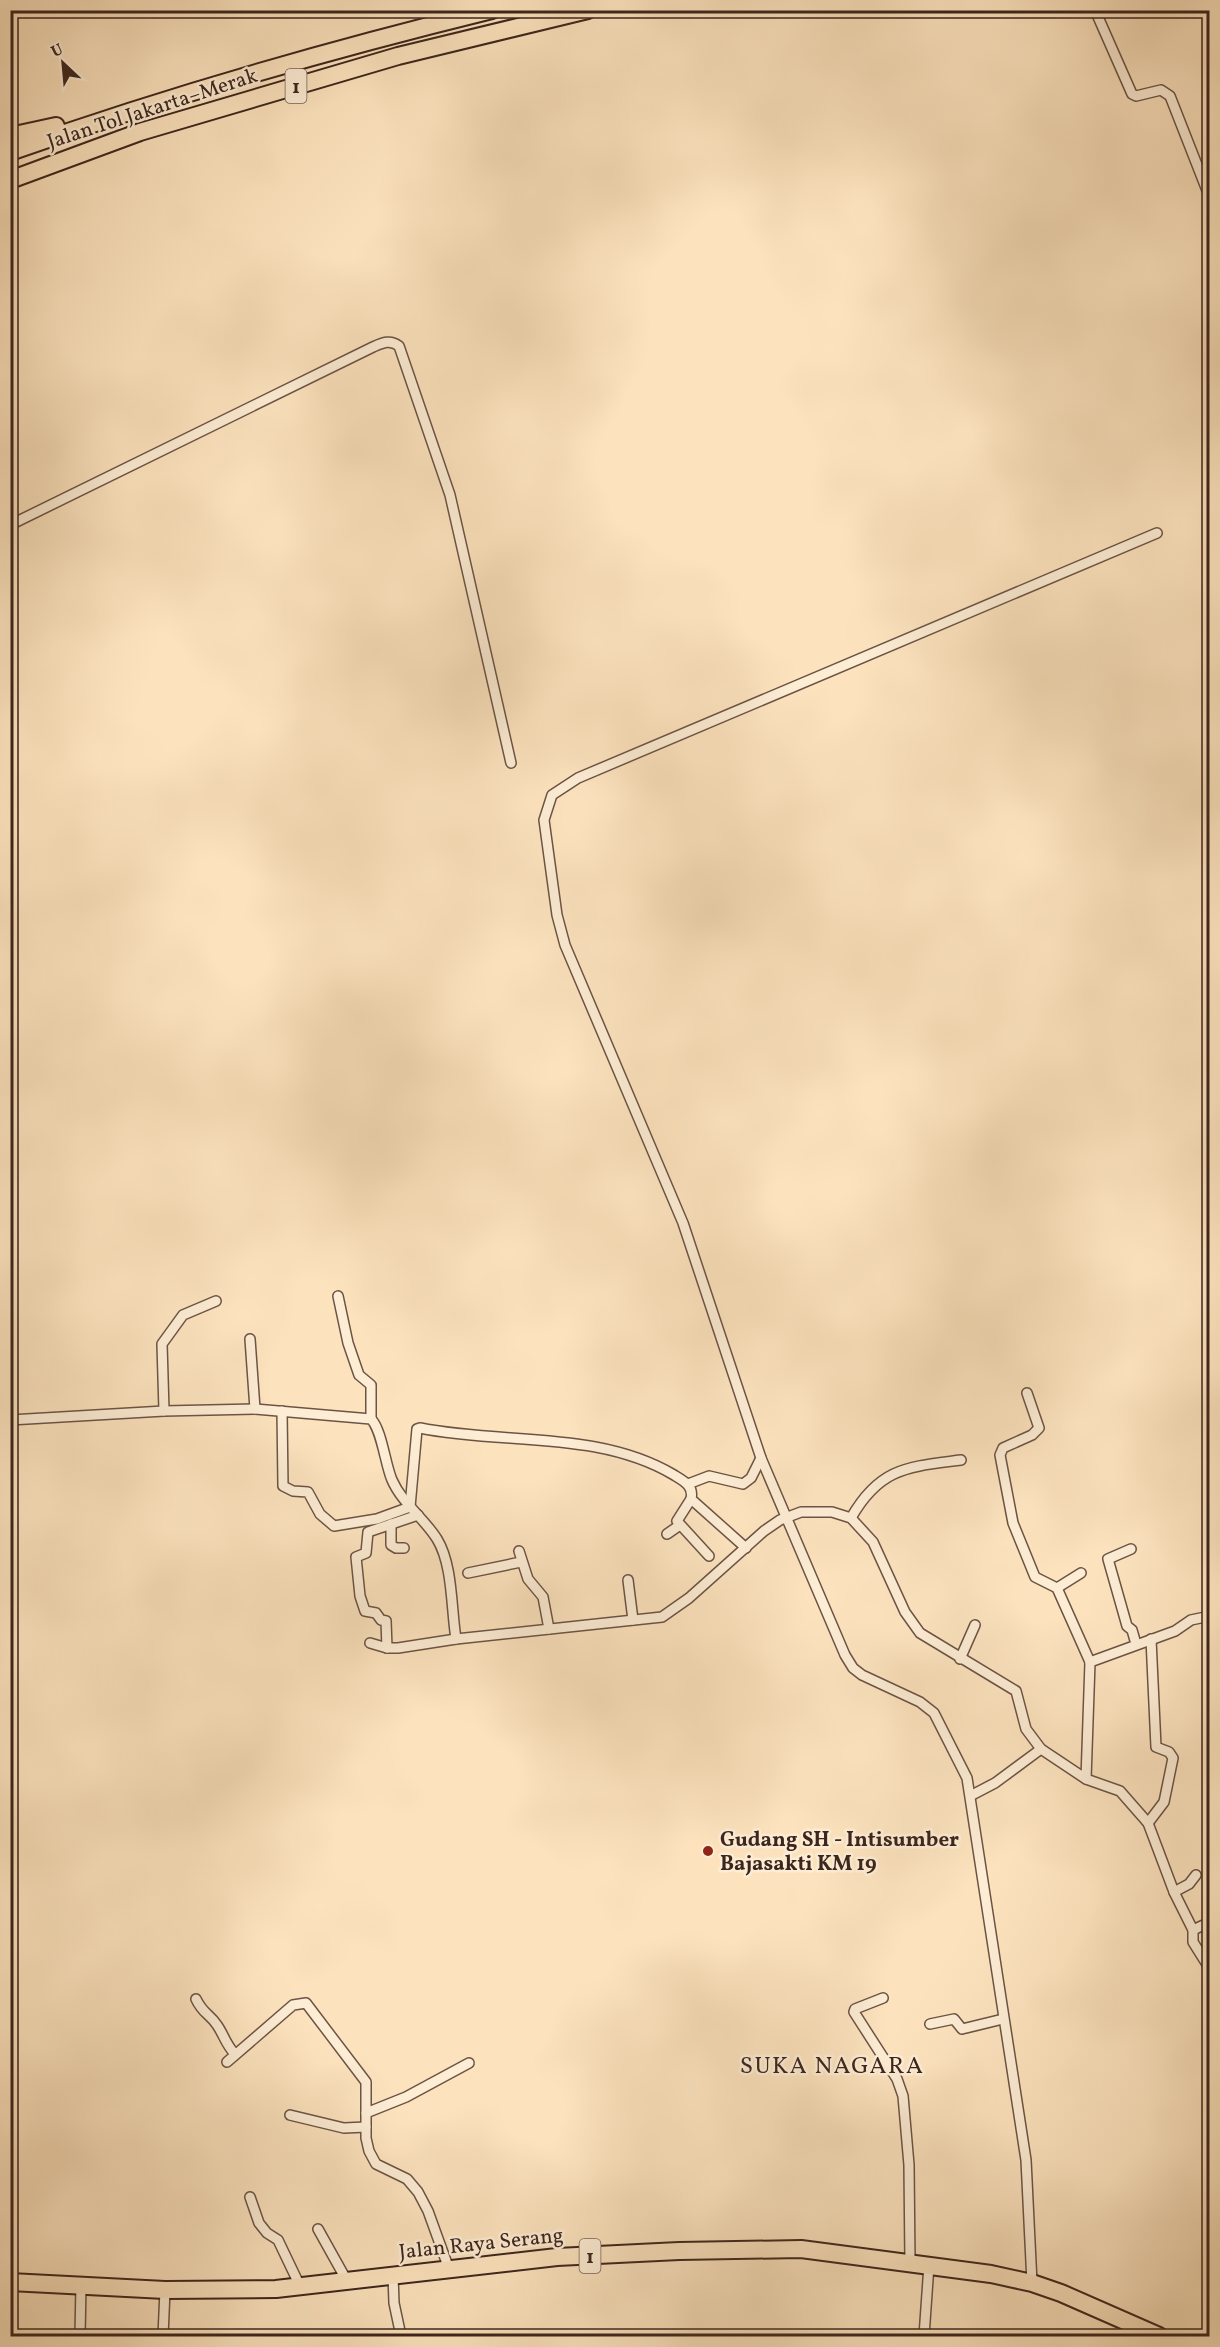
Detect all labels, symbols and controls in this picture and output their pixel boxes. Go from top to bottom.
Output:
north arrow [33,33,93,93]
text: U [48,39,67,64]
street label: Jalan Tol Jakarta–Merak [44,62,262,157]
road number: 1 [286,69,306,103]
place label: Gudang SH - Intisumber Bajasakti KM 19 [720,1826,959,1879]
marker: Gudang SH - Intisumber Bajasakti KM 19 [701,1844,715,1858]
district label: SUKA NAGARA [740,2050,924,2084]
street label: Jalan Raya Serang [398,2221,565,2268]
road number: 1 [580,2239,600,2273]

